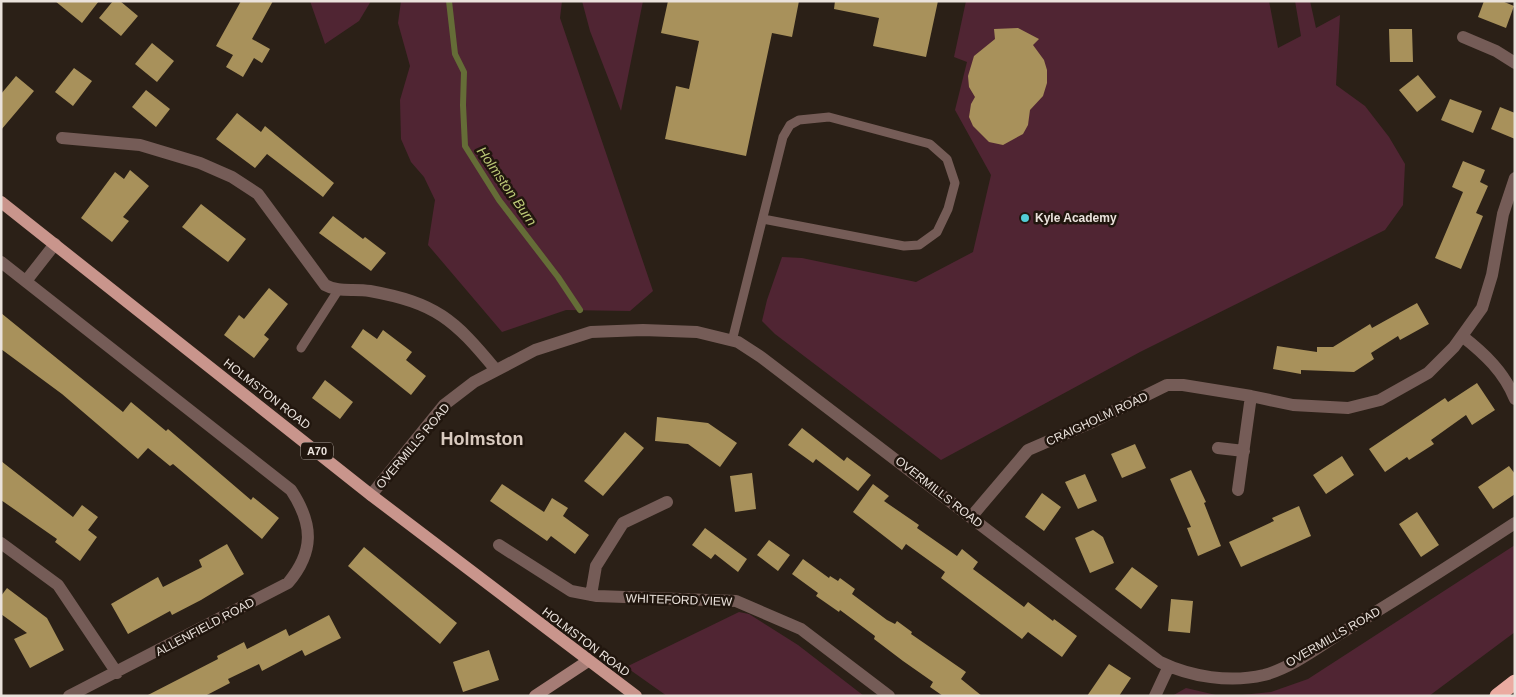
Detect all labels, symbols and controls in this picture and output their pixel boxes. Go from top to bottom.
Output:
water label: Holmston Burn [474,143,540,229]
place label: Kyle Academy [1035,211,1117,225]
marker: Kyle Academy [1019,212,1031,224]
street label: HOLMSTON ROAD [221,356,313,432]
street label: CRAIGHOLM ROAD [1044,389,1150,449]
street label: OVERMILLS ROAD [373,400,453,491]
district label: Holmston [441,429,524,449]
road number: A70 [301,442,333,460]
street label: OVERMILLS ROAD [893,454,986,531]
street label: WHITEFORD VIEW [625,591,733,609]
street label: ALLENFIELD ROAD [153,595,257,659]
street label: OVERMILLS ROAD [1283,604,1383,670]
street label: HOLMSTON ROAD [540,605,633,680]

